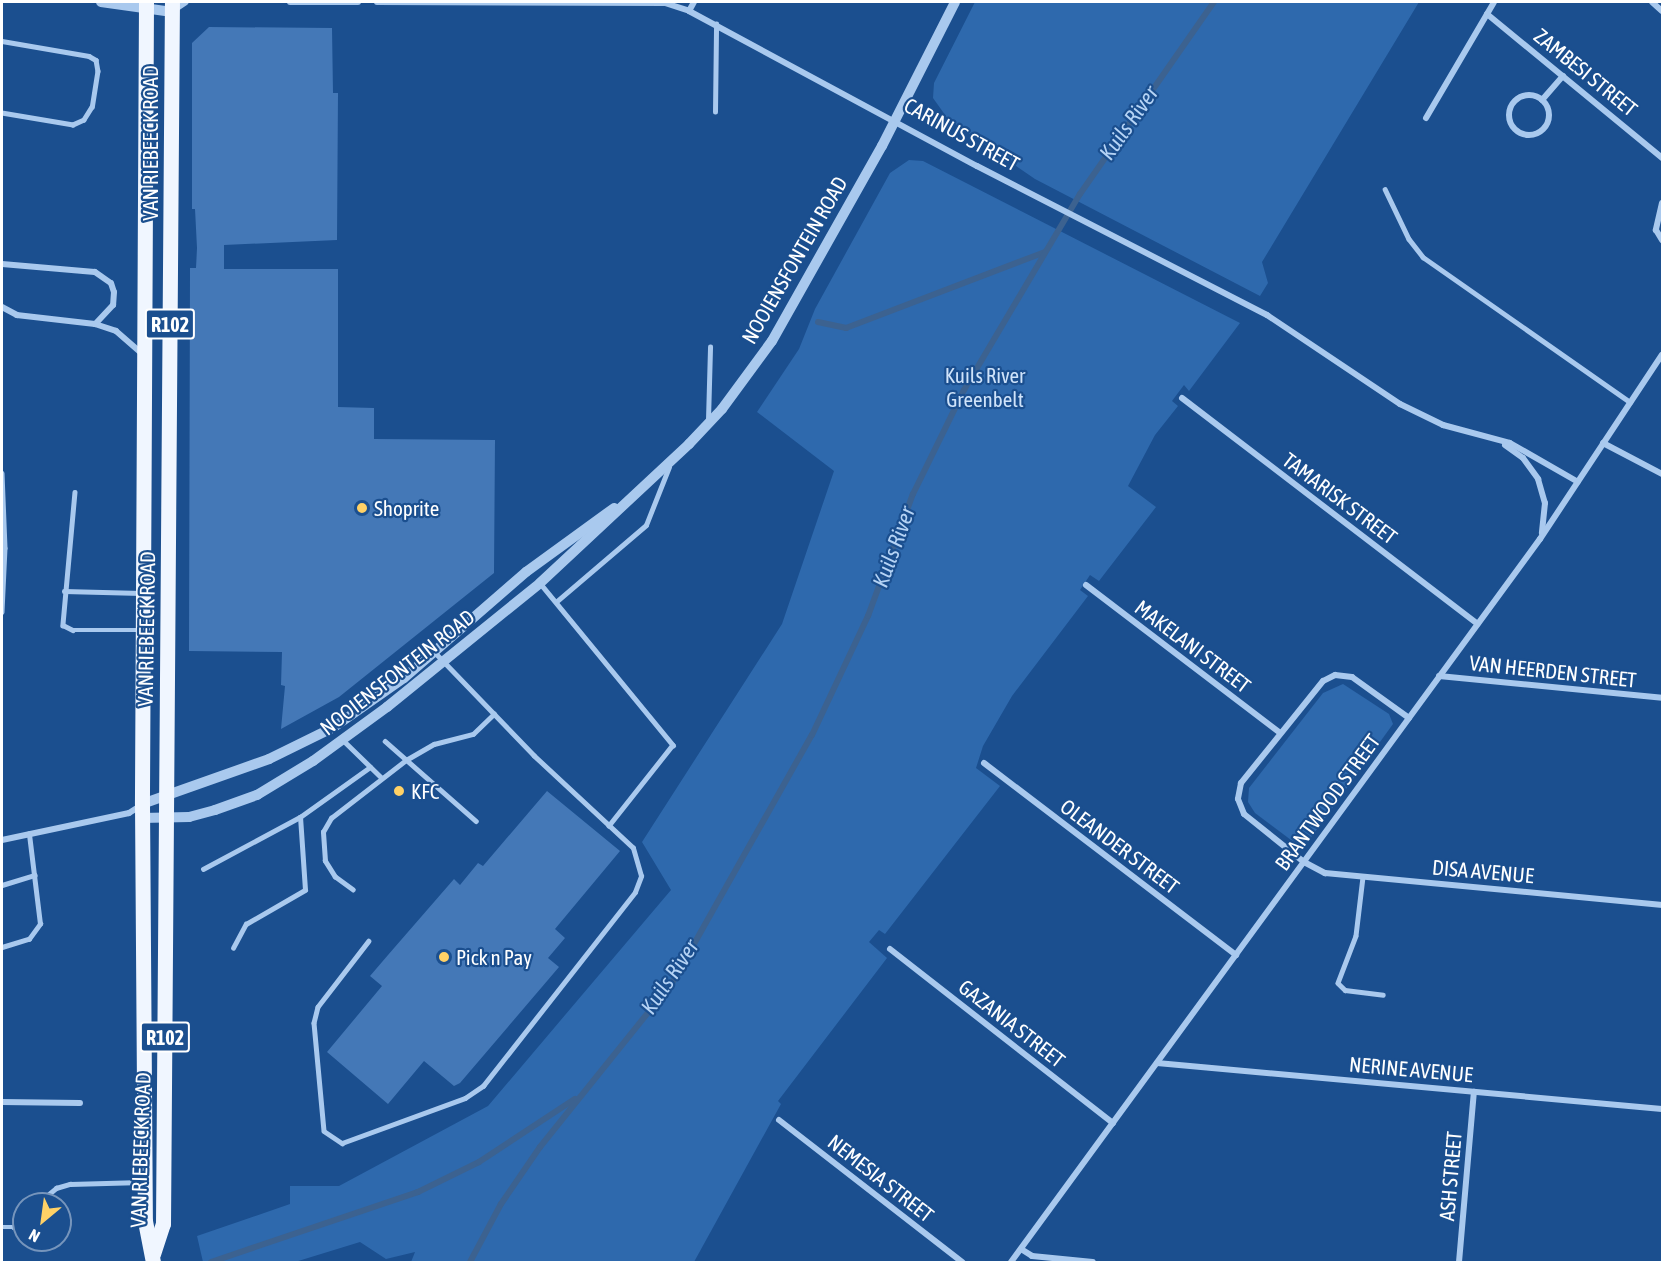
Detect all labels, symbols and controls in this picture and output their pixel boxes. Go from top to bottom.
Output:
street label: ZAMBESI STREET [1529,23,1643,121]
street label: VAN RIEBEECK ROAD [137,65,163,221]
water label: Kuils River [1094,81,1164,165]
street label: CARINUS STREET [900,92,1024,176]
street label: NOOIENSFONTEIN ROAD [736,172,852,348]
road number: R102 [144,307,195,341]
park label: Kuils River Greenbelt [945,362,1025,412]
street label: TAMARISK STREET [1278,447,1402,549]
place label: Shoprite [374,495,439,521]
marker: Shoprite [355,501,369,515]
water label: Kuils River [867,503,921,591]
street label: VAN RIEBEECK ROAD [132,551,160,707]
street label: MAKELANI STREET [1130,594,1256,698]
street label: NOOIENSFONTEIN ROAD [315,604,479,740]
street label: VAN HEERDEN STREET [1468,650,1638,692]
street label: BRANTWOOD STREET [1269,729,1385,875]
place label: KFC [411,778,439,804]
marker: KFC [392,784,406,798]
street label: OLEANDER STREET [1056,793,1184,899]
street label: DISA AVENUE [1431,854,1535,888]
water label: Kuils River [636,935,704,1019]
place label: Pick n Pay [456,944,532,970]
marker: Pick n Pay [437,950,451,964]
street label: GAZANIA STREET [954,974,1070,1072]
road number: R102 [140,1020,190,1054]
street label: NERINE AVENUE [1348,1051,1474,1087]
street label: VAN RIEBEECK ROAD [125,1072,155,1228]
street label: NEMESIA STREET [823,1129,939,1227]
street label: ASH STREET [1434,1130,1466,1222]
north arrow [12,1192,72,1252]
text: N [26,1226,43,1246]

